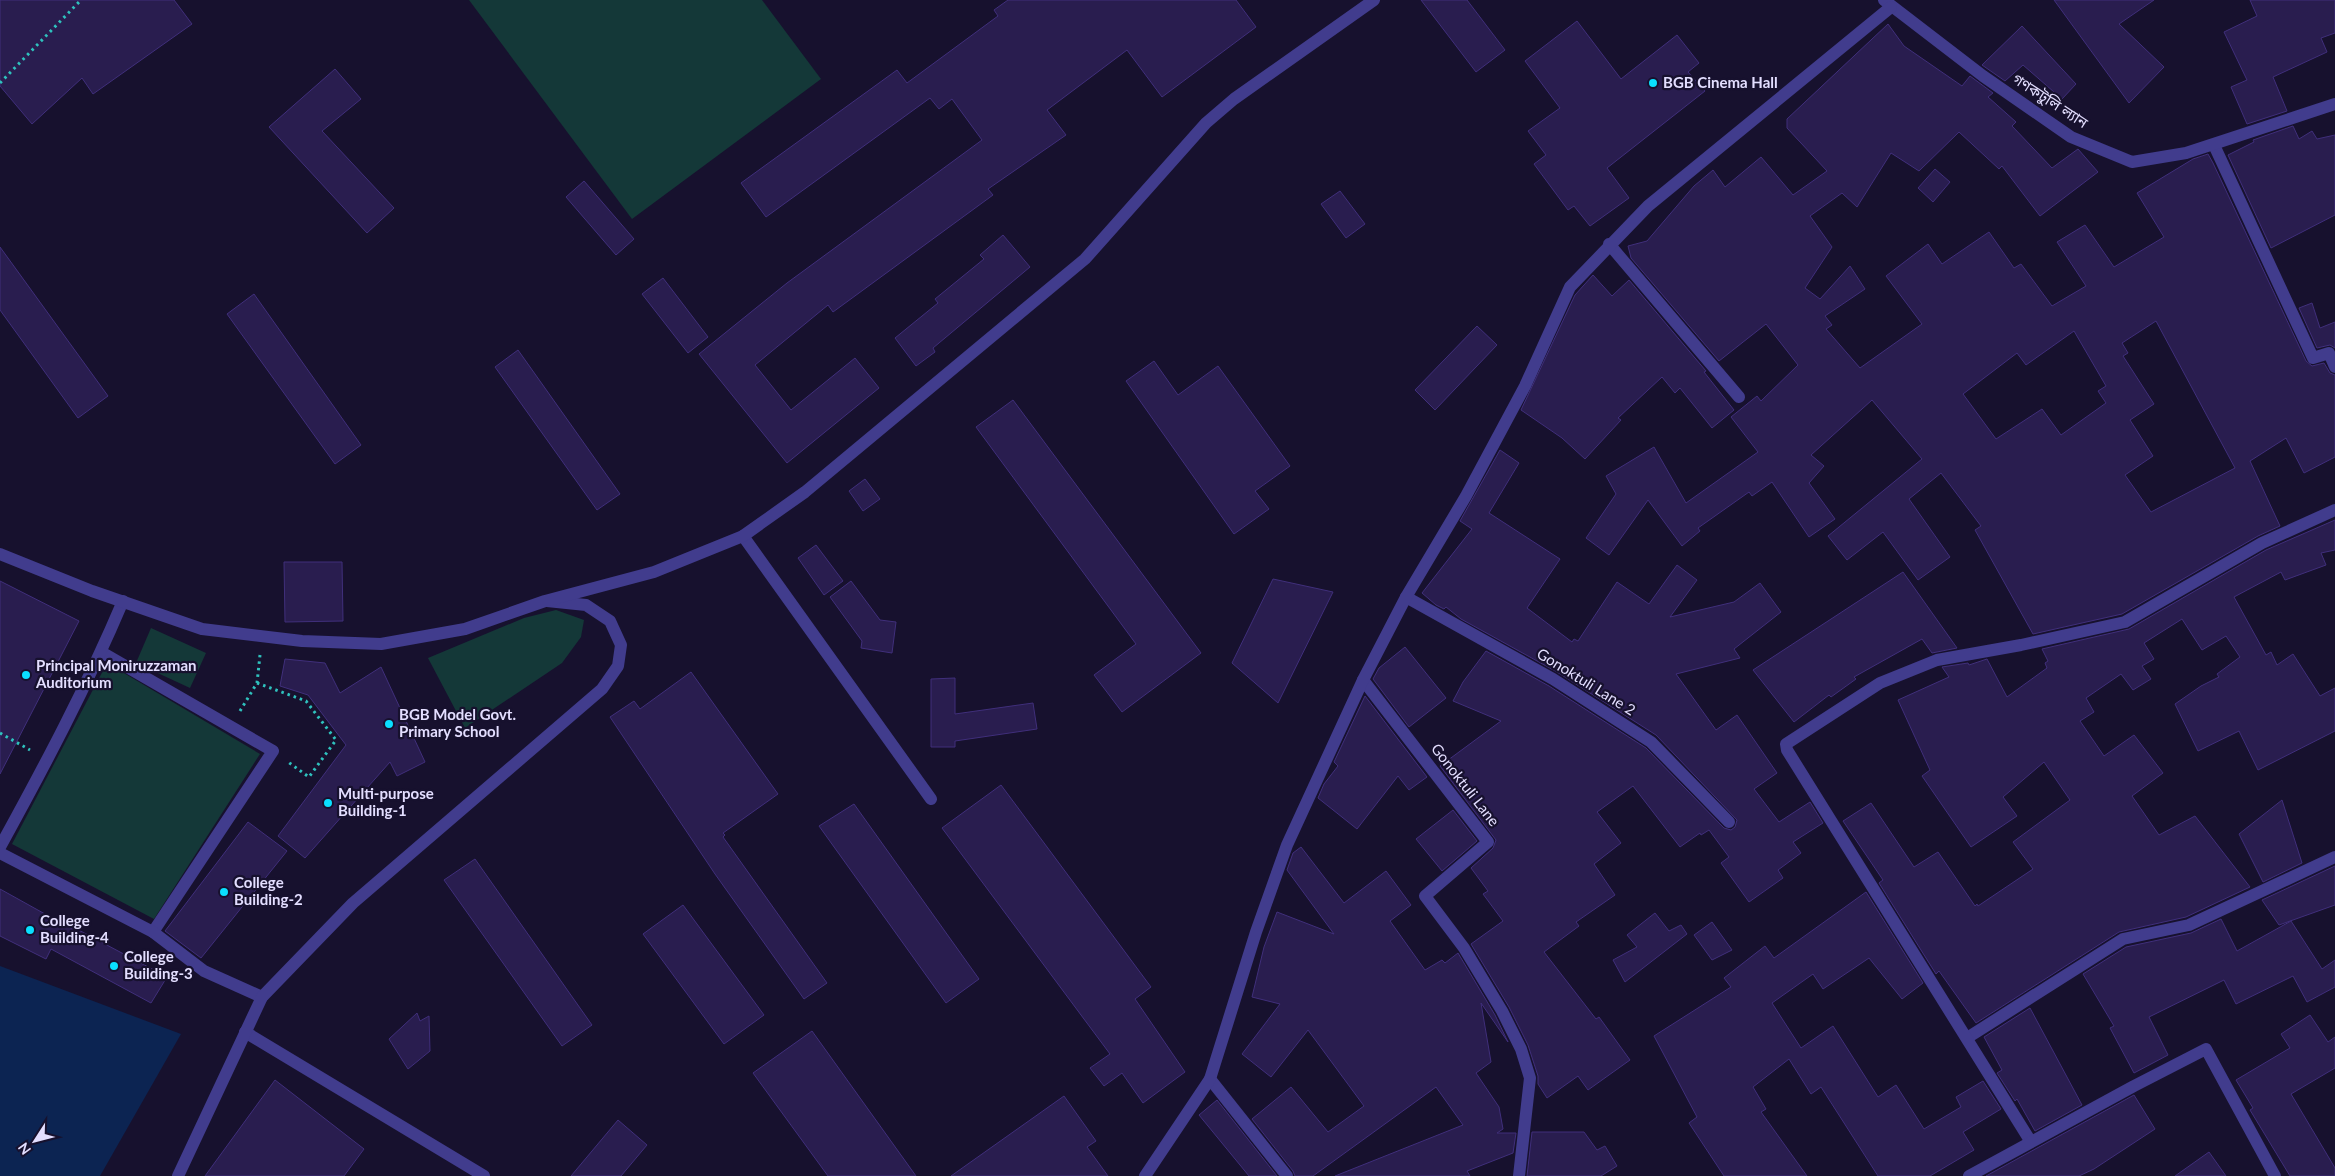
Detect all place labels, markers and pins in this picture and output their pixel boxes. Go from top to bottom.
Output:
place label: BGB Cinema Hall [1663,73,1778,91]
marker: BGB Cinema Hall [1647,77,1659,89]
place label: Principal Moniruzzaman Auditorium [35,656,197,691]
marker: Principal Moniruzzaman Auditorium [20,669,32,681]
place label: BGB Model Govt. Primary School [399,705,516,740]
marker: BGB Model Govt. Primary School [383,718,395,730]
place label: Multi-purpose Building-1 [338,784,434,819]
marker: Multi-purpose Building-1 [322,797,334,809]
place label: College Building-2 [234,873,303,908]
marker: College Building-2 [218,886,230,898]
place label: College Building-4 [40,911,109,946]
marker: College Building-4 [24,924,36,936]
place label: College Building-3 [124,947,193,982]
marker: College Building-3 [108,960,120,972]

